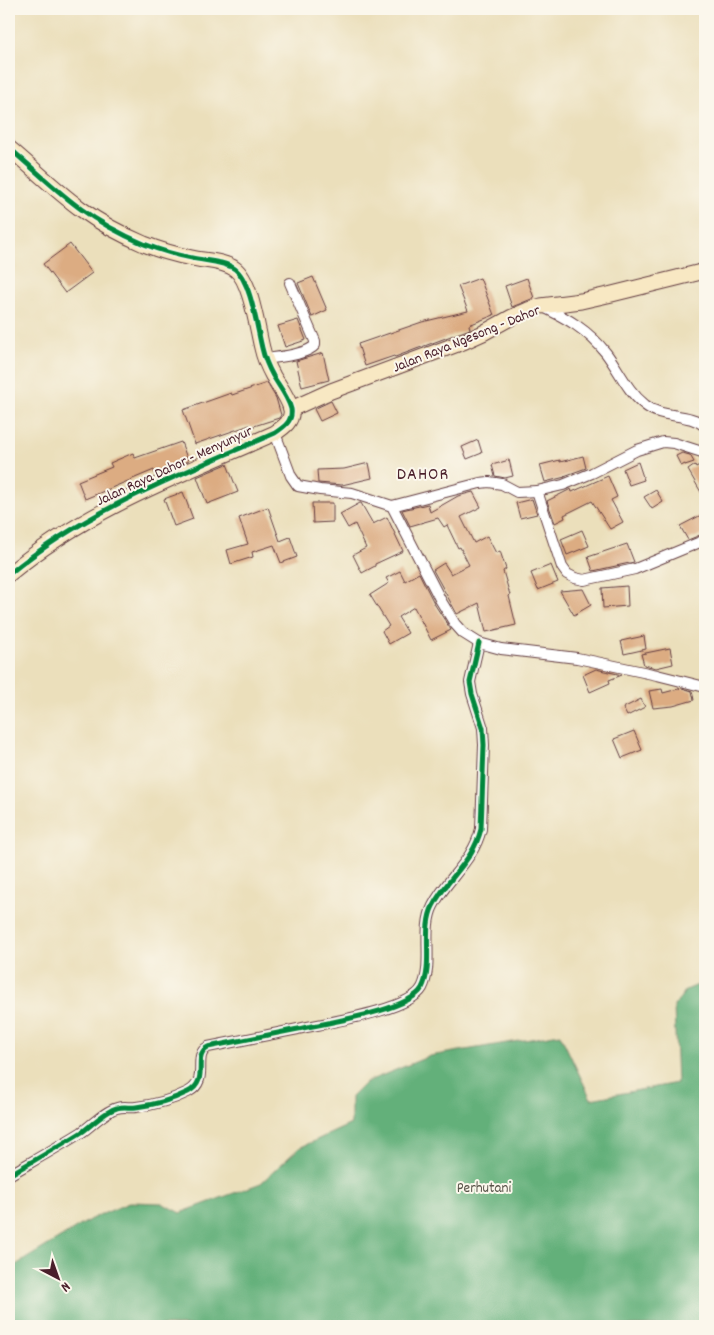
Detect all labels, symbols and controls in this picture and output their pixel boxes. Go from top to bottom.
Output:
street label: Jalan Raya Ngesong - Dahor [390,300,544,380]
street label: Jalan Raya Dahor - Menyunyur [93,421,257,513]
district label: DAHOR [397,463,449,488]
park label: Perhutani [457,1178,512,1200]
north arrow [32,1252,82,1302]
text: N [56,1276,74,1296]

